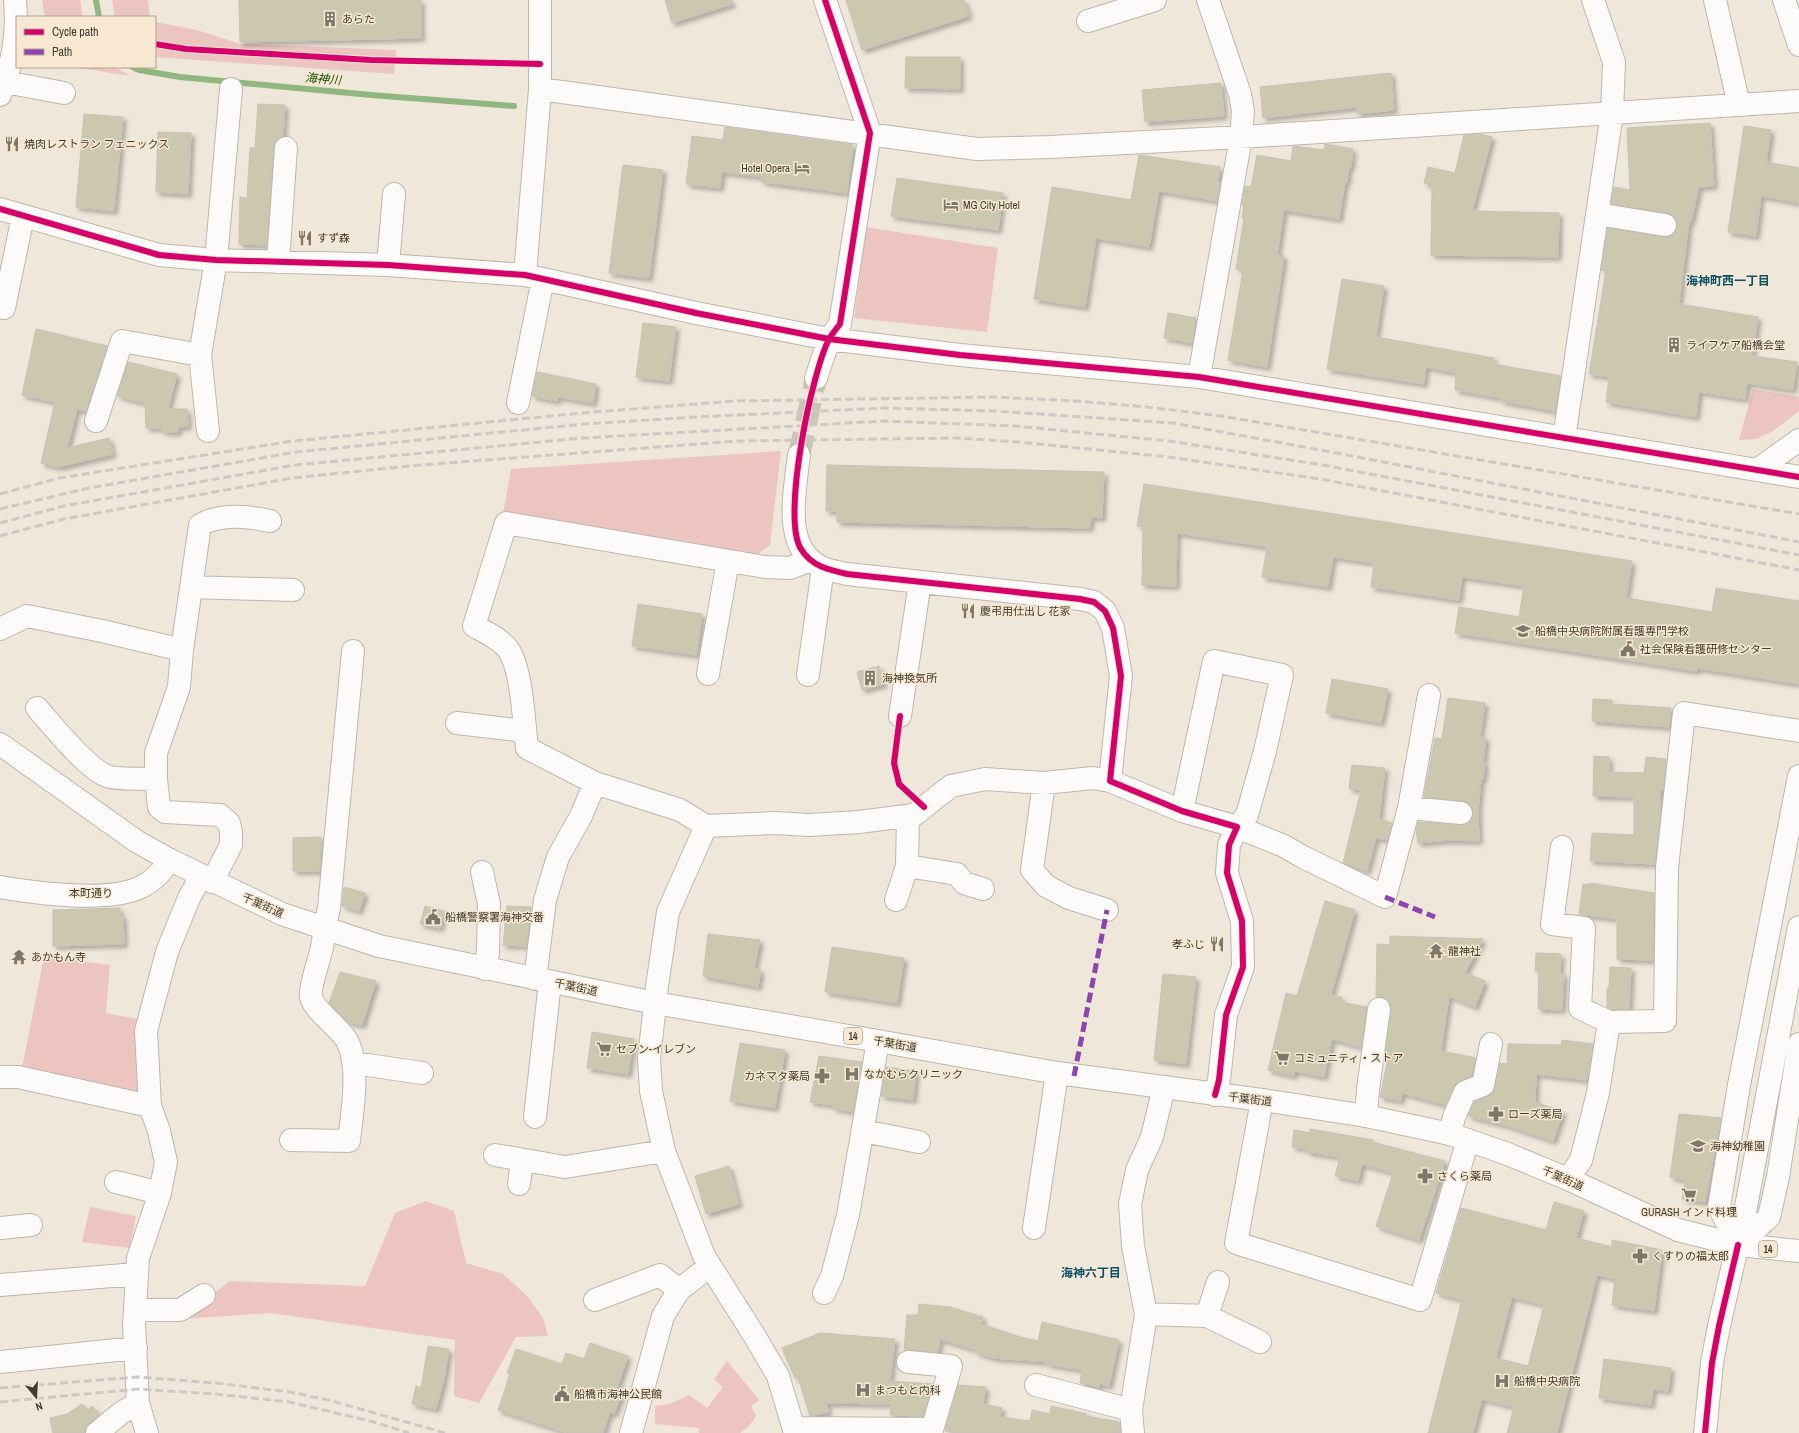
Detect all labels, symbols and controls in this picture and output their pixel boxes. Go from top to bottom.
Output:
building icon: あらた [321,10,339,28]
place label: あらた [342,12,375,26]
legend [16,16,156,68]
text: Cycle path [52,24,99,40]
text: Path [52,44,72,60]
water label: 海神川 [304,69,344,89]
restaurant icon: 焼肉レストラン フェニックス [3,135,21,153]
place label: 焼肉レストラン フェニックス [24,137,169,151]
hotel icon: Hotel Opera [793,159,811,177]
place label: Hotel Opera [741,161,790,175]
hotel icon: MG City Hotel [942,196,960,214]
place label: MG City Hotel [963,198,1020,212]
restaurant icon: すず森 [296,229,314,247]
place label: すず森 [317,231,350,245]
district label: 海神町西一丁目 [1686,273,1770,289]
building icon: ライフケア船橋会堂 [1665,336,1683,354]
place label: ライフケア船橋会堂 [1686,338,1785,352]
restaurant icon: 慶弔用仕出し 花家 [959,602,977,620]
place label: 慶弔用仕出し 花家 [980,604,1071,618]
school or university icon: 船橋中央病院附属看護専門学校 [1514,622,1532,640]
place label: 船橋中央病院附属看護専門学校 [1535,624,1689,638]
public building icon: 社会保険看護研修センター [1619,640,1637,658]
place label: 社会保険看護研修センター [1640,642,1772,656]
building icon: 海神換気所 [861,669,879,687]
place label: 海神換気所 [882,671,938,685]
street label: 本町通り [69,886,113,900]
street label: 千葉街道 [240,890,286,920]
public building icon: 船橋警察署海神交番 [424,908,442,926]
place label: 船橋警察署海神交番 [445,910,544,924]
restaurant icon: 孝ふじ [1208,935,1226,953]
place label: 孝ふじ [1172,937,1205,951]
temple icon: 龍神社 [1427,942,1445,960]
place label: 龍神社 [1448,944,1481,958]
temple icon: あかもん寺 [10,948,28,966]
place label: あかもん寺 [31,950,86,964]
street label: 千葉街道 [553,976,599,998]
road number: 14 [844,1028,862,1044]
street label: 千葉街道 [872,1033,918,1055]
supermarket icon: セブン-イレブン [595,1040,613,1058]
place label: セブン-イレブン [616,1042,696,1056]
supermarket icon: コミュニティ・ストア [1273,1049,1291,1067]
place label: コミュニティ・ストア [1294,1051,1403,1065]
hospital icon: なかむらクリニック [843,1065,861,1083]
pharmacy icon: カネマタ薬局 [813,1067,831,1085]
place label: なかむらクリニック [864,1067,963,1081]
place label: カネマタ薬局 [744,1069,810,1083]
street label: 千葉街道 [1227,1089,1273,1109]
pharmacy icon: ローズ薬局 [1487,1105,1505,1123]
place label: ローズ薬局 [1508,1107,1562,1121]
school or university icon: 海神幼稚園 [1689,1137,1707,1155]
place label: 海神幼稚園 [1710,1139,1765,1153]
street label: 千葉街道 [1540,1163,1586,1193]
pharmacy icon: さくら薬局 [1416,1167,1434,1185]
place label: さくら薬局 [1437,1169,1492,1183]
supermarket icon: GURASH インド料理 [1680,1186,1698,1204]
place label: GURASH インド料理 [1641,1205,1737,1219]
road number: 14 [1759,1241,1777,1257]
pharmacy icon: くすりの福太郎 [1631,1247,1649,1265]
place label: くすりの福太郎 [1652,1249,1729,1263]
district label: 海神六丁目 [1061,1265,1121,1281]
hospital icon: 船橋中央病院 [1493,1372,1511,1390]
place label: 船橋中央病院 [1514,1374,1580,1388]
north arrow [16,1377,56,1417]
hospital icon: まつもと内科 [854,1381,872,1399]
place label: まつもと内科 [875,1383,941,1397]
public building icon: 船橋市海神公民館 [553,1385,571,1403]
place label: 船橋市海神公民館 [574,1387,662,1401]
text: N [34,1399,44,1414]

